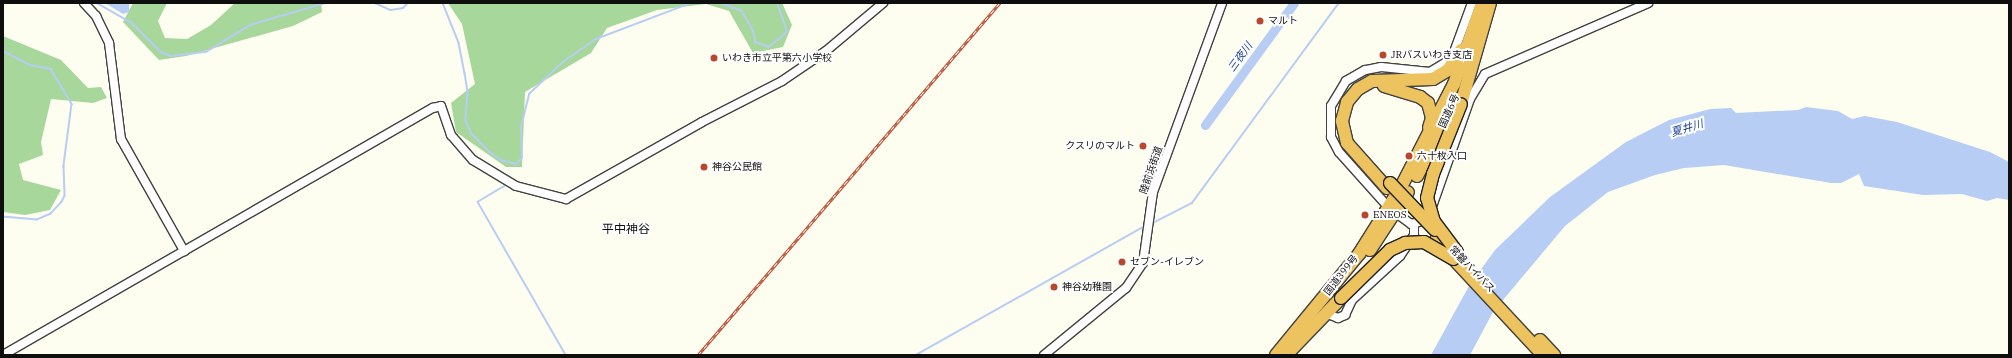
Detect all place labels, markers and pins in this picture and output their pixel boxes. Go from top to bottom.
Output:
place label: マルト [1268,15,1298,27]
marker: マルト [1255,16,1265,26]
place label: JRバスいわき支店 [1391,49,1472,61]
marker: JRバスいわき支店 [1378,50,1388,60]
place label: いわき市立平第六小学校 [722,52,832,64]
marker: いわき市立平第六小学校 [709,53,719,63]
place label: クスリのマルト [1065,140,1135,152]
marker: クスリのマルト [1138,141,1148,151]
place label: 六十枚入口 [1417,150,1467,162]
marker: 六十枚入口 [1404,151,1414,161]
place label: 神谷公民館 [712,161,762,173]
marker: 神谷公民館 [699,162,709,172]
place label: ENEOS [1373,209,1407,221]
marker: ENEOS [1360,210,1370,220]
place label: セブン-イレブン [1130,256,1204,268]
marker: セブン-イレブン [1117,257,1127,267]
place label: 神谷幼稚園 [1062,281,1112,293]
marker: 神谷幼稚園 [1049,282,1059,292]

